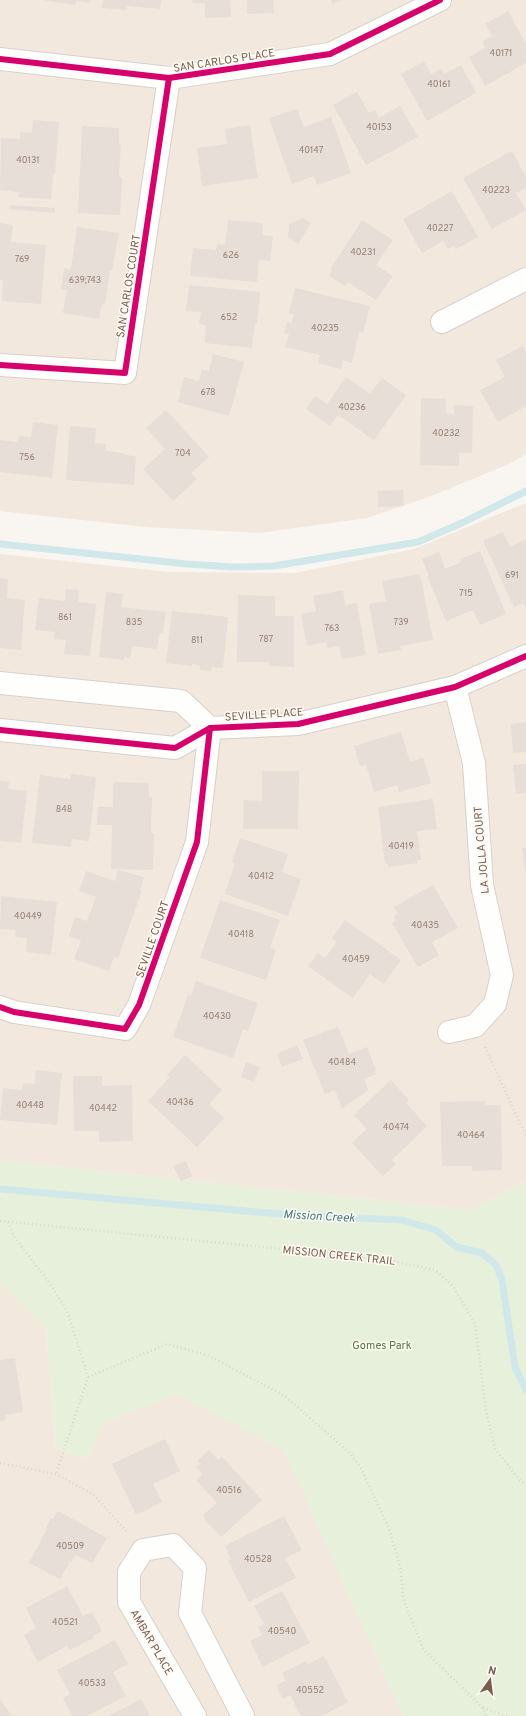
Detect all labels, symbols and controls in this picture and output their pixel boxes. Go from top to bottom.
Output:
street label: SAN CARLOS PLACE [172,46,276,76]
house number: 40171 [490,48,512,59]
house number: 40161 [427,79,451,90]
house number: 40153 [366,122,392,133]
house number: 40147 [299,145,324,156]
house number: 40131 [16,155,40,166]
house number: 40223 [482,185,510,196]
house number: 40227 [427,223,454,234]
street label: SAN CARLOS COURT [114,233,144,339]
house number: 40231 [350,247,376,258]
house number: 626 [223,250,239,261]
house number: 769 [15,254,29,265]
house number: 639;743 [69,275,101,286]
house number: 652 [221,312,237,323]
house number: 40235 [311,323,339,334]
house number: 678 [200,387,216,398]
house number: 40236 [338,402,366,413]
house number: 40232 [432,428,460,439]
house number: 704 [175,448,191,459]
house number: 756 [19,452,35,463]
house number: 691 [505,570,519,581]
house number: 715 [459,588,473,599]
house number: 861 [58,612,72,623]
house number: 835 [126,617,142,628]
house number: 739 [393,617,409,628]
house number: 763 [324,623,340,634]
house number: 787 [259,634,274,645]
house number: 811 [191,635,203,646]
street label: SEVILLE PLACE [224,705,304,725]
house number: 848 [56,804,72,815]
street label: LA JOLLA COURT [471,805,493,894]
house number: 40419 [388,841,414,852]
house number: 40412 [248,871,274,882]
street label: SEVILLE COURT [133,899,173,980]
house number: 40449 [14,911,42,922]
house number: 40435 [411,920,439,931]
house number: 40418 [228,929,254,940]
house number: 40459 [342,954,370,965]
house number: 40430 [203,1011,231,1022]
house number: 40484 [328,1057,356,1068]
house number: 40436 [166,1097,194,1108]
house number: 40448 [16,1100,44,1111]
house number: 40442 [89,1103,117,1114]
house number: 40474 [383,1122,410,1133]
house number: 40464 [457,1130,485,1141]
water label: Mission Creek [283,1207,356,1227]
street label: MISSION CREEK TRAIL [282,1243,396,1269]
park label: Gomes Park [352,1339,412,1353]
house number: 40516 [216,1485,242,1496]
house number: 40509 [56,1541,84,1552]
house number: 40528 [244,1554,272,1565]
street label: AMBAR PLACE [127,1607,176,1678]
house number: 40521 [52,1617,78,1628]
house number: 40540 [268,1626,296,1637]
north arrow [470,1660,510,1700]
text: N [487,1664,498,1679]
house number: 40533 [78,1678,106,1689]
house number: 40552 [296,1685,324,1696]

